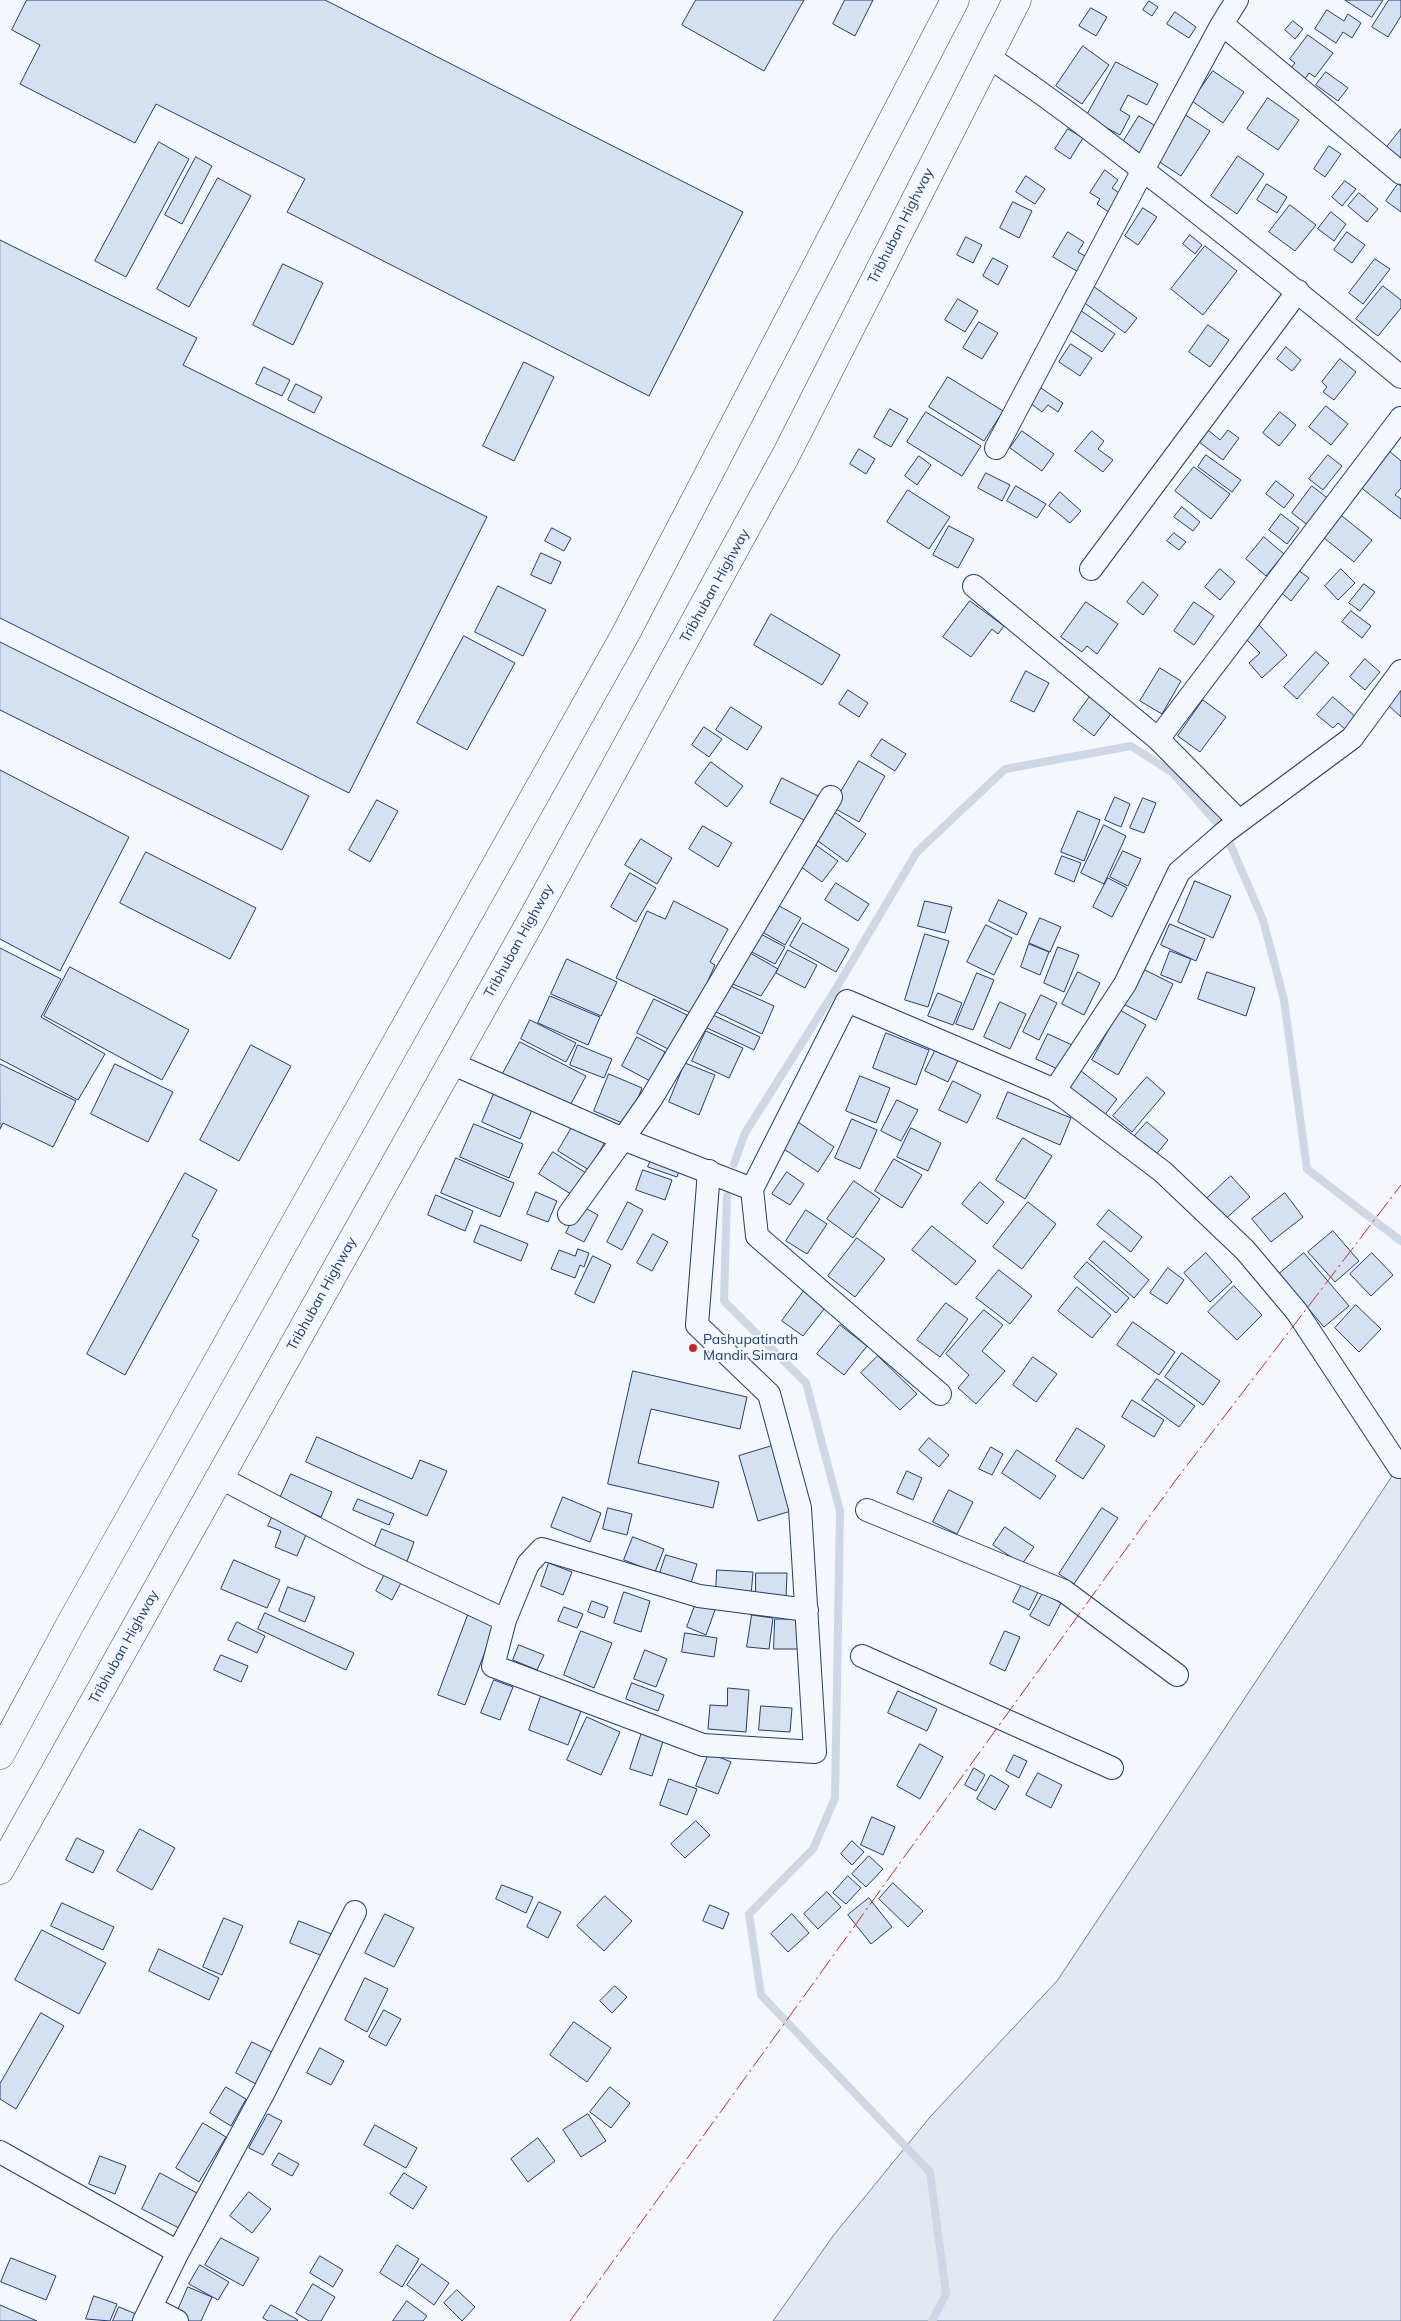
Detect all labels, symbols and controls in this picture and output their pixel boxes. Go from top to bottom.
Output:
street label: Tribhuban Highway [865,165,937,287]
street label: Tribhuban Highway [677,526,753,646]
street label: Tribhuban Highway [481,881,557,1001]
street label: Tribhuban Highway [284,1234,360,1354]
place label: Pashupatinath Mandir Simara [703,1332,798,1364]
marker: Pashupatinath Mandir Simara [687,1342,699,1354]
street label: Tribhuban Highway [86,1587,162,1707]

